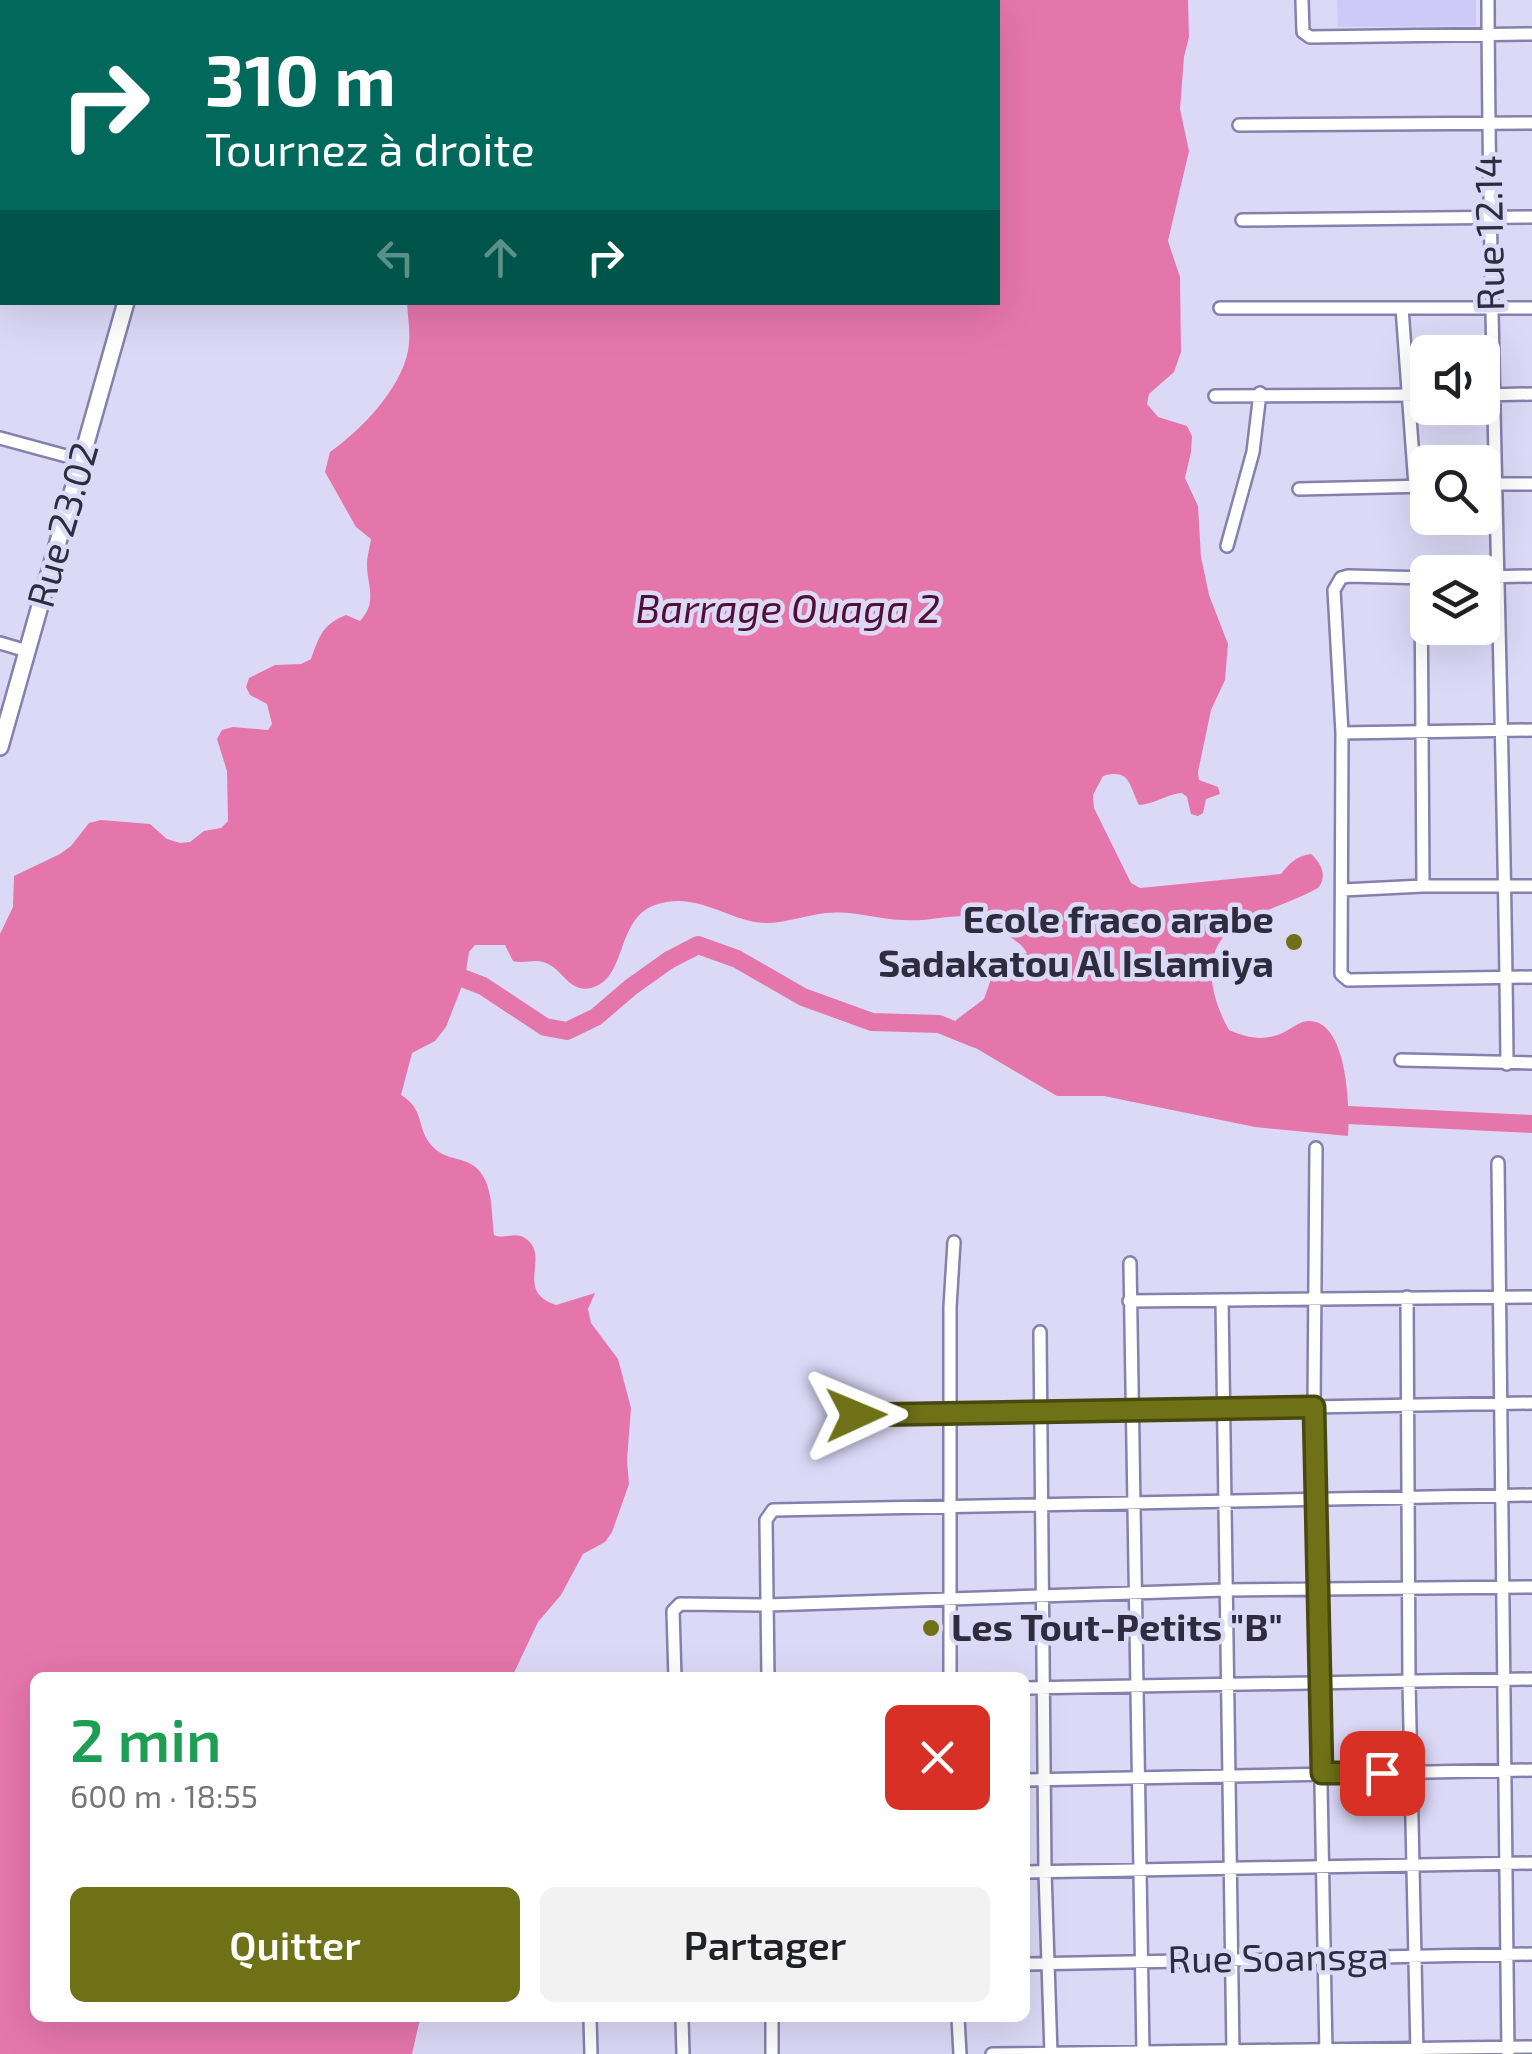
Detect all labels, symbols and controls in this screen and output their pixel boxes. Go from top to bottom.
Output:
text: 310 m [205,36,396,120]
icon: right [40,40,170,170]
text: Tournez à droite [205,121,535,175]
street label: Rue 12.14 [1464,155,1512,311]
icon: left [368,230,423,285]
icon: ahead [473,230,528,285]
icon: right [578,230,633,285]
map controls [1410,335,1500,645]
button: sound [1410,335,1500,425]
street label: Rue 23.02 [16,437,107,612]
button: search [1410,445,1500,535]
button: layers [1410,555,1500,645]
water label: Barrage Ouaga 2 [636,583,940,631]
place label: Ecole fraco arabe Sadakatou Al Islamiya [878,895,1274,985]
marker: Ecole fraco arabe Sadakatou Al Islamiya [1283,931,1305,953]
position arrow [804,1363,908,1467]
place label: Les Tout-Petits "B" [951,1603,1283,1649]
marker: Les Tout-Petits "B" [920,1617,942,1639]
text: 2 min [70,1702,222,1774]
button: close [885,1705,990,1810]
pin [1340,1731,1425,1816]
icon: arrive [1355,1746,1410,1801]
text: 600 m · 18:55 [70,1776,258,1814]
button: Quitter [70,1887,520,2002]
button: Partager [540,1887,990,2002]
street label: Rue Soansga [1167,1931,1389,1981]

